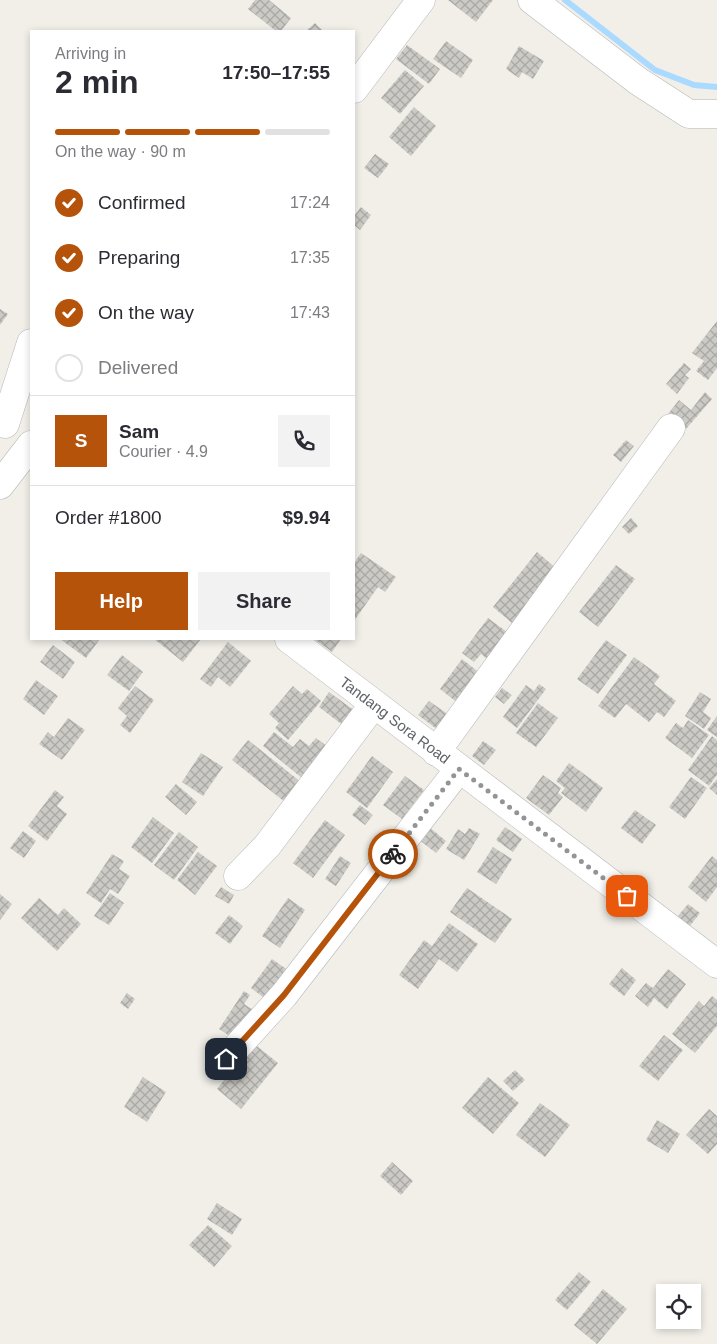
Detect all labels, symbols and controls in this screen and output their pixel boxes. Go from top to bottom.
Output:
text: Arriving in [55,45,126,62]
text: 17:50–17:55 [222,62,330,83]
text: 2 min [55,64,139,100]
text: On the way · 90 m [55,143,186,160]
icon: check [55,189,83,217]
text: Confirmed [98,192,186,213]
text: 17:24 [290,194,330,211]
icon: check [55,244,83,272]
text: Preparing [98,247,180,268]
text: 17:35 [290,249,330,266]
icon: check [55,299,83,327]
text: On the way [98,302,194,323]
text: 17:43 [290,304,330,321]
text: Delivered [98,357,178,378]
button: phone [278,415,330,467]
text: Sam [119,421,159,442]
text: S [75,430,87,451]
text: Courier · 4.9 [119,443,208,460]
text: Order #1800 [55,507,162,528]
text: $9.94 [282,507,330,528]
button: Help [55,572,188,630]
button: Share [198,572,330,630]
street label: Tandang Sora Road [337,673,453,767]
courier [368,829,418,879]
icon: bike [379,840,407,868]
pin [606,875,648,917]
icon: bag [613,882,641,910]
pin [205,1038,247,1080]
icon: home [212,1045,240,1073]
map controls [656,1284,701,1329]
button: locate [656,1284,701,1329]

